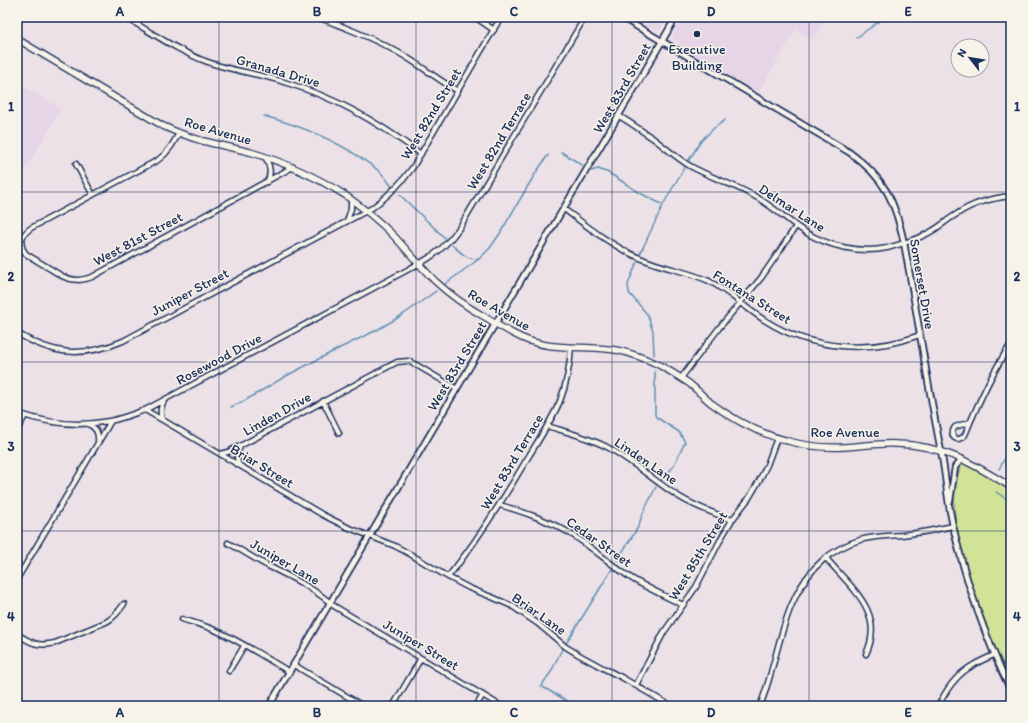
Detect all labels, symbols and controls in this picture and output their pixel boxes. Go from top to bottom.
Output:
text: A [115,4,125,19]
text: B [313,4,322,19]
text: C [510,4,519,19]
text: D [707,4,716,19]
text: E [904,4,912,19]
marker: Executive Building [692,29,702,39]
north arrow [950,38,990,78]
street label: West 83rd Street [589,40,655,136]
place label: Executive Building [668,41,726,74]
text: N [954,47,969,60]
street label: Granada Drive [234,51,322,91]
street label: West 82nd Street [397,65,465,163]
street label: West 82nd Terrace [463,89,535,193]
text: 1 [8,99,14,114]
text: 1 [1014,99,1020,114]
street label: Roe Avenue [182,113,254,149]
street label: Delmar Lane [756,180,829,236]
street label: West 81st Street [90,208,186,270]
street label: Somerset Drive [906,237,938,331]
street label: Juniper Street [148,264,232,320]
street label: Fontana Street [710,266,794,328]
text: 2 [8,269,15,284]
text: 2 [1014,269,1021,284]
street label: Roe Avenue [465,285,534,335]
street label: West 83rd Street [424,318,490,414]
street label: Rosewood Drive [173,329,265,389]
street label: Linden Drive [240,388,314,440]
street label: West 83rd Terrace [477,411,547,513]
street label: Roe Avenue [810,424,880,441]
street label: Linden Lane [611,434,681,489]
text: 3 [7,439,15,454]
text: 3 [1013,439,1021,454]
street label: Briar Street [227,440,297,492]
street label: West 85th Street [665,508,731,604]
street label: Cedar Street [563,513,635,571]
street label: Juniper Lane [247,535,323,589]
street label: Briar Lane [509,589,570,639]
text: 4 [7,609,15,624]
text: 4 [1013,609,1021,624]
street label: Juniper Street [380,616,462,674]
text: A [115,705,125,720]
text: B [313,705,322,720]
text: C [510,705,519,720]
text: D [707,705,716,720]
text: E [904,705,912,720]

